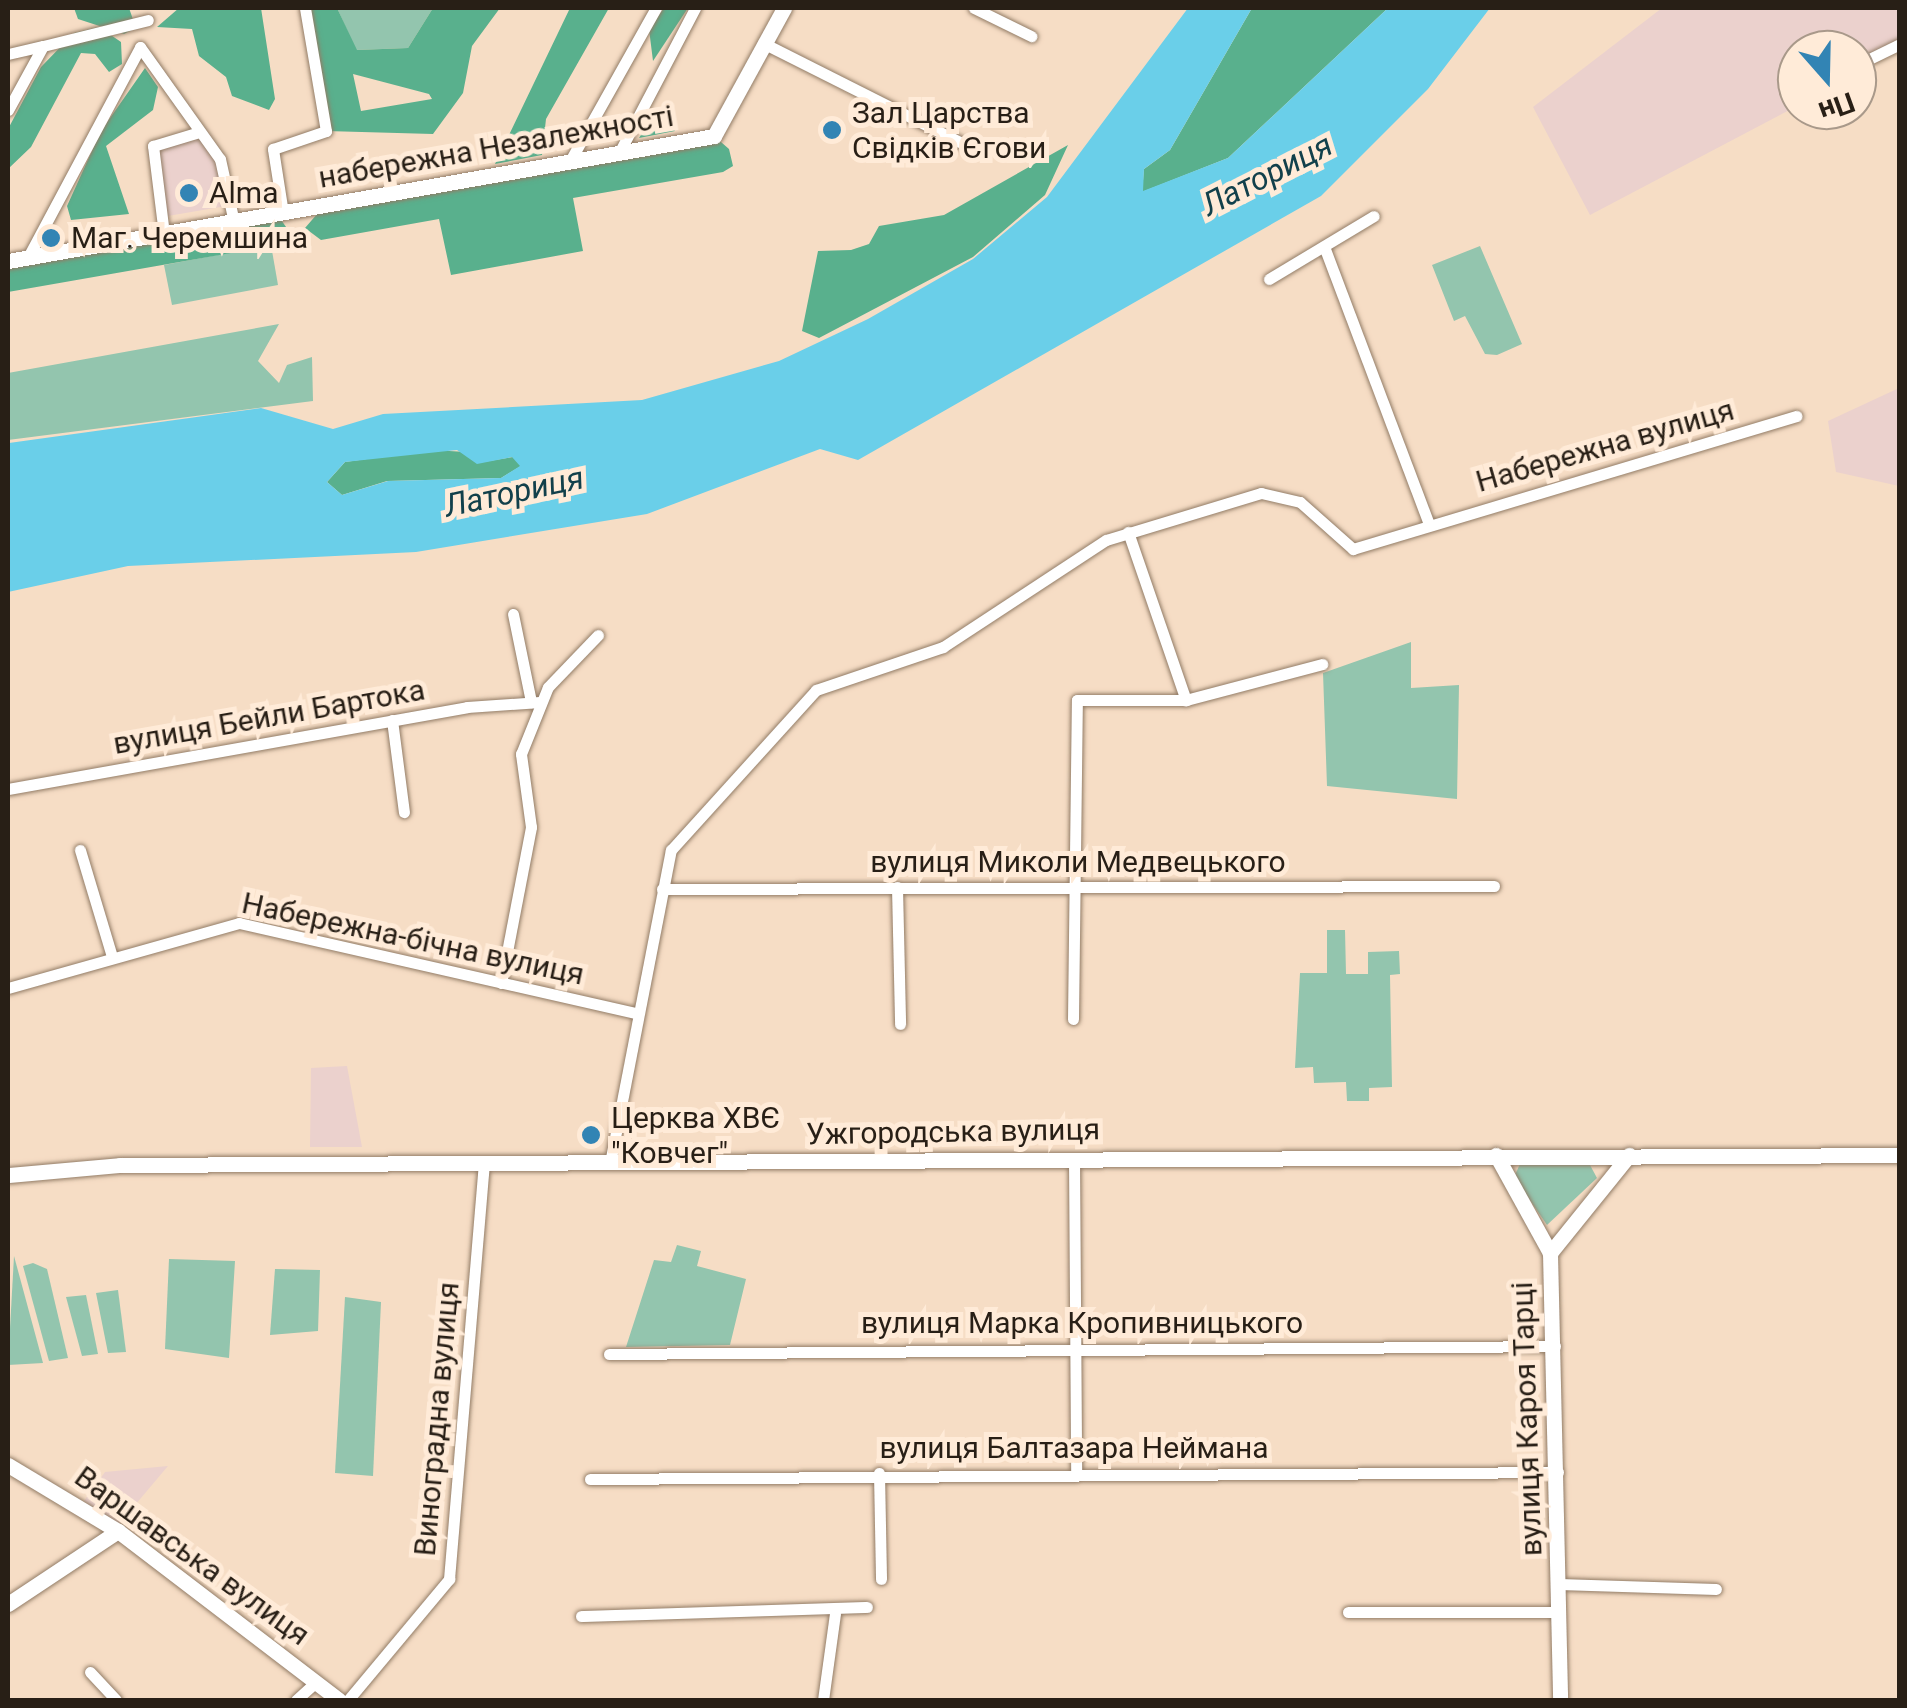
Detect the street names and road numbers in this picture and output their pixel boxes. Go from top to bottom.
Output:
street label: набережна Незалежності [316,98,676,196]
street label: Набережна вулиця [1472,392,1738,500]
street label: вулиця Бейли Бартока [110,672,428,762]
street label: вулиця Миколи Медвецького [870,844,1286,880]
street label: Набережна-бічна вулиця [239,885,587,993]
street label: Ужгородська вулиця [806,1111,1100,1153]
street label: Виноградна вулиця [407,1280,467,1558]
street label: вулиця Кароя Тарці [1504,1281,1550,1557]
street label: вулиця Марка Кропивницького [861,1305,1303,1341]
street label: вулиця Балтазара Неймана [879,1430,1269,1466]
street label: Варшавська вулиця [68,1459,316,1653]

